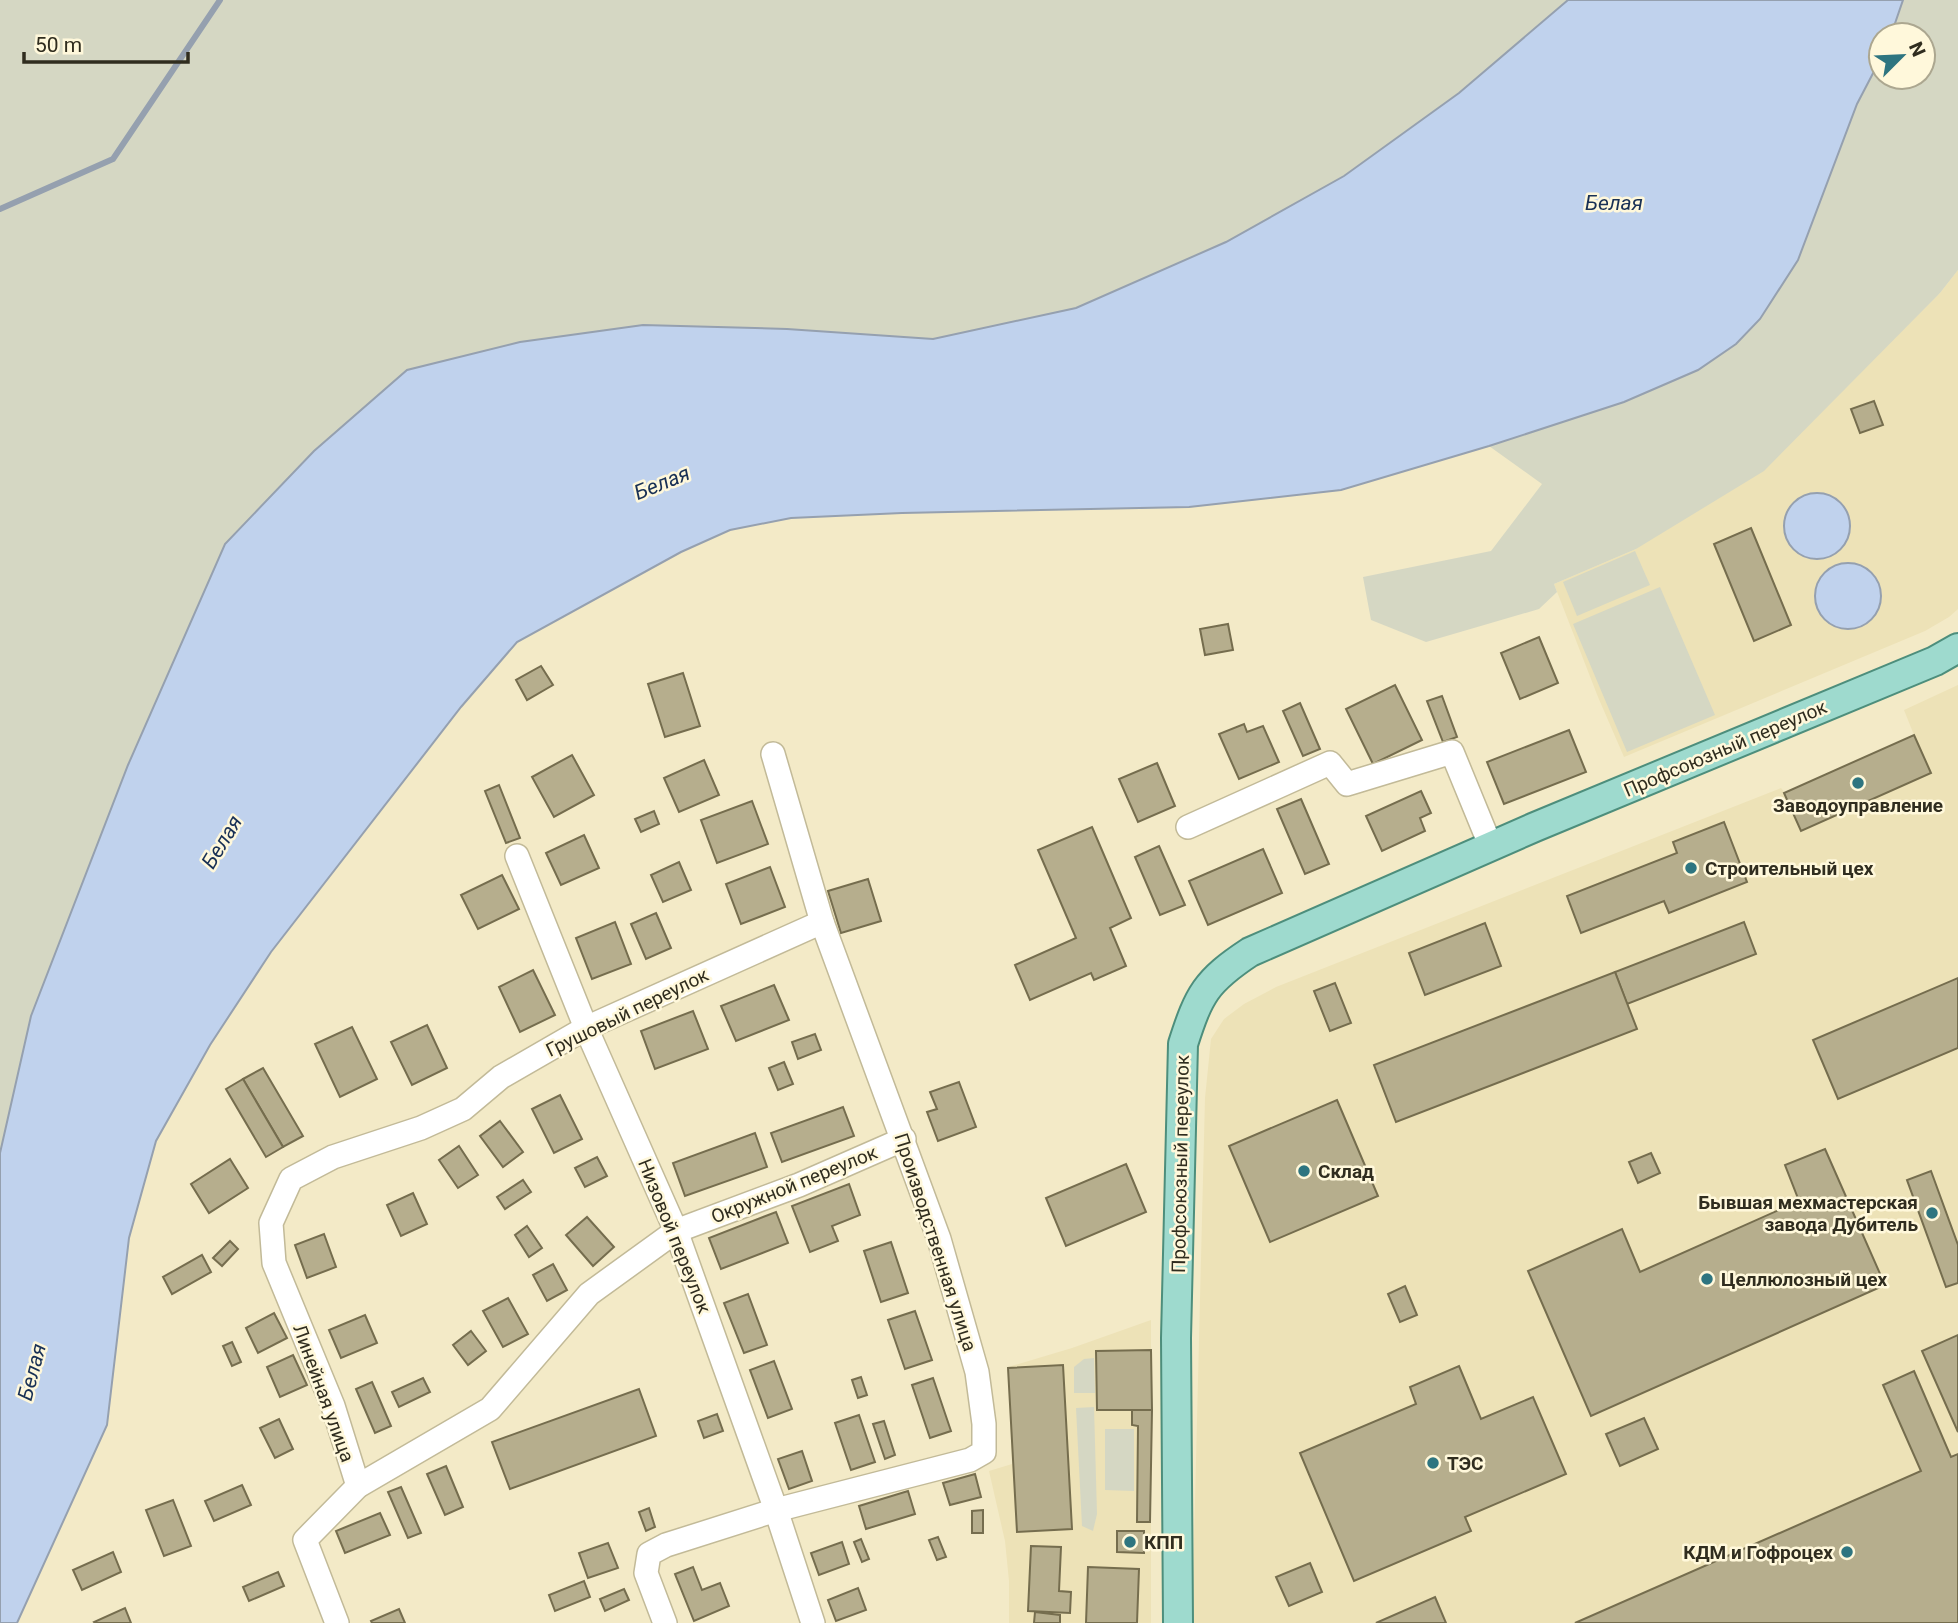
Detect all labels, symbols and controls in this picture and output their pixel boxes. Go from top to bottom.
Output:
scale bar [24,21,189,65]
north arrow [1867,21,1937,91]
text: 50 m [35,33,82,57]
text: N [1904,38,1930,60]
water label: Белая [1585,191,1643,215]
water label: Белая [631,461,693,505]
street label: Профсоюзный переулок [1620,695,1831,802]
marker: Заводоуправление [1850,775,1866,791]
place label: Заводоуправление [1773,794,1943,817]
water label: Белая [197,811,247,873]
place label: Строительный цех [1705,857,1874,880]
marker: Строительный цех [1683,860,1699,876]
street label: Грушовый переулок [542,963,713,1062]
street label: Профсоюзный переулок [1167,1054,1194,1273]
street label: Производственная улица [889,1130,982,1354]
street label: Окружной переулок [708,1140,881,1228]
street label: Низовой переулок [633,1156,716,1318]
place label: Склад [1318,1160,1374,1183]
marker: Склад [1296,1163,1312,1179]
place label: Бывшая мехмастерская завода Дубитель [1698,1191,1918,1236]
marker: Бывшая мехмастерская завода Дубитель [1924,1205,1940,1221]
place label: Целлюлозный цех [1721,1268,1888,1291]
marker: Целлюлозный цех [1699,1271,1715,1287]
street label: Линейная улица [288,1321,359,1465]
water label: Белая [13,1341,51,1403]
place label: ТЭС [1447,1452,1484,1475]
marker: ТЭС [1425,1455,1441,1471]
place label: КПП [1144,1531,1183,1554]
marker: КПП [1122,1534,1138,1550]
place label: КДМ и Гофроцех [1683,1541,1833,1564]
marker: КДМ и Гофроцех [1839,1544,1855,1560]

